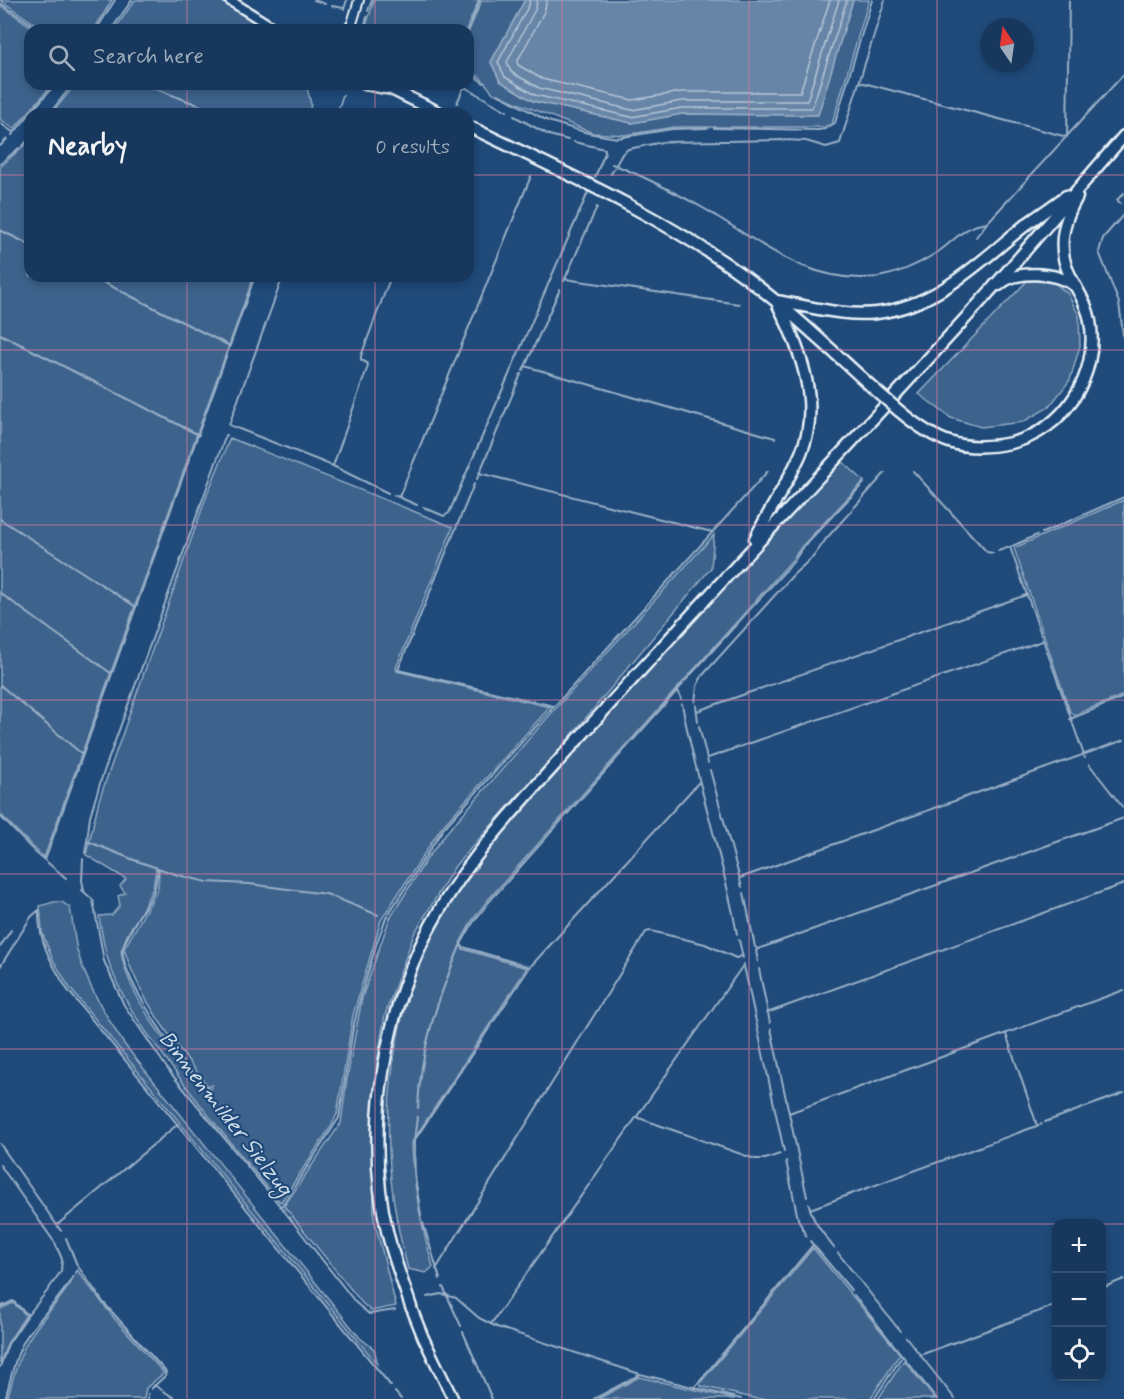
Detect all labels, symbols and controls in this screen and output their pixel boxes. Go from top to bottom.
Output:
north arrow [980,18,1034,72]
search box [24,24,474,90]
icon: search [45,41,78,74]
text: Search here [93,43,204,71]
text: Nearby [48,130,127,164]
text: 0 results [376,134,450,161]
water label: Binnenmilder Sielzug [150,1026,299,1205]
map controls [1052,1219,1106,1381]
button: + [1052,1219,1106,1273]
button: − [1052,1273,1106,1327]
button: locate [1052,1327,1106,1381]

